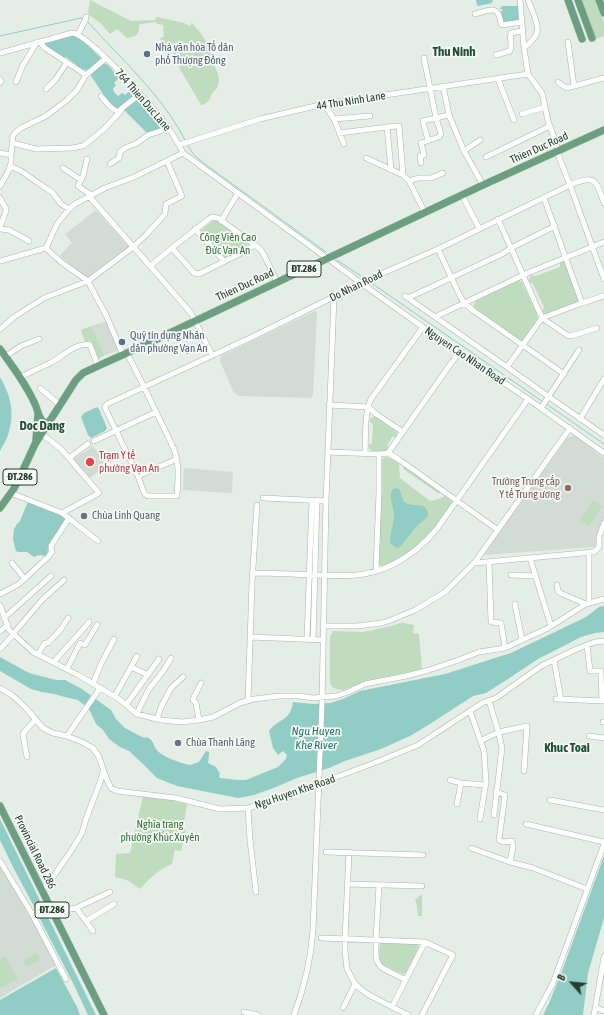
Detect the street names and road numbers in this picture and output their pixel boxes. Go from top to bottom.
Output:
street label: 764 Thien Duc Lane [112,66,174,134]
street label: 44 Thu Ninh Lane [316,89,386,113]
street label: Thien Duc Road [508,129,570,167]
road number: ĐT.286 [287,261,321,277]
street label: Thien Duc Road [214,266,276,304]
street label: Do Nhan Road [327,267,385,305]
street label: Nguyen Cao Nhan Road [422,324,508,388]
road number: ĐT.286 [3,469,37,485]
street label: Ngu Huyen Khe Road [253,772,337,812]
street label: Provincial Road 286 [11,813,59,891]
road number: ĐT.286 [35,902,69,918]

